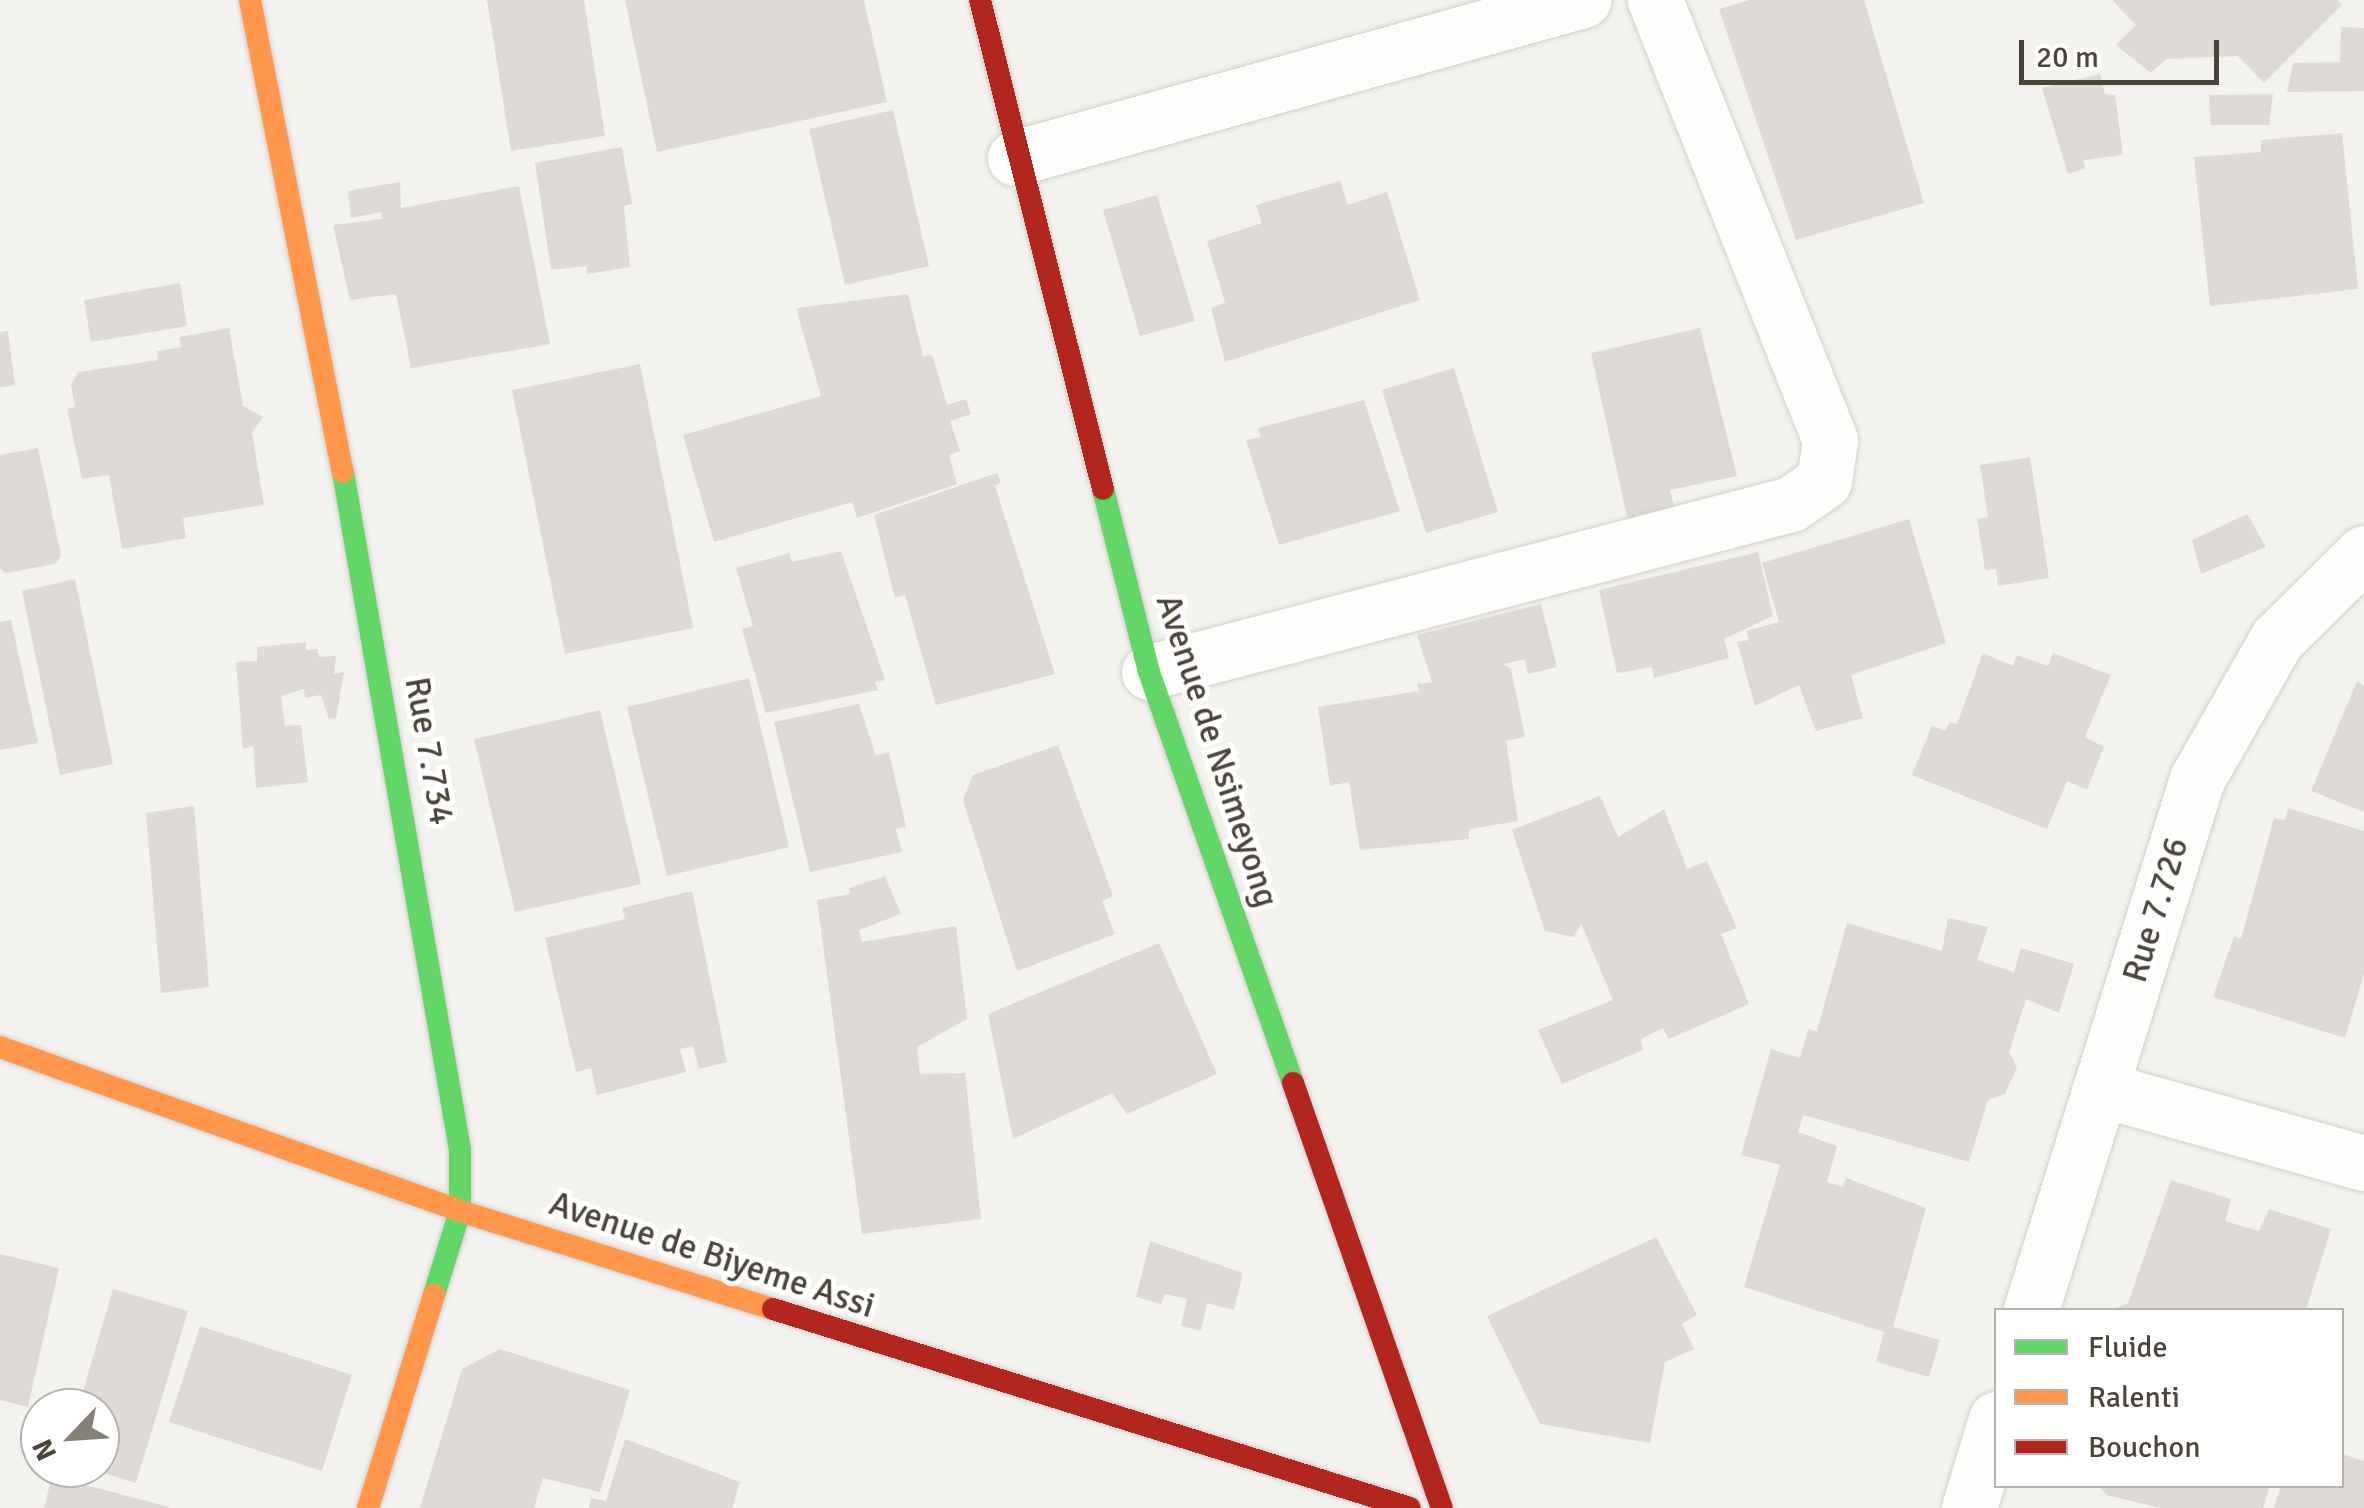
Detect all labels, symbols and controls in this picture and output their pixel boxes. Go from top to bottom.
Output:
scale bar [2024,20,2224,82]
text: 20 m [2036,39,2099,76]
street label: Avenue de Nsimeyong [1147,589,1287,913]
street label: Rue 7.734 [395,674,463,828]
street label: Rue 7.726 [2114,832,2198,988]
street label: Avenue de Biyeme Assi [544,1183,880,1327]
legend [1994,1308,2344,1488]
text: Fluide [2088,1329,2167,1366]
text: Ralenti [2088,1379,2180,1416]
north arrow [20,1388,120,1488]
text: Bouchon [2088,1429,2201,1466]
text: N [25,1434,64,1466]

